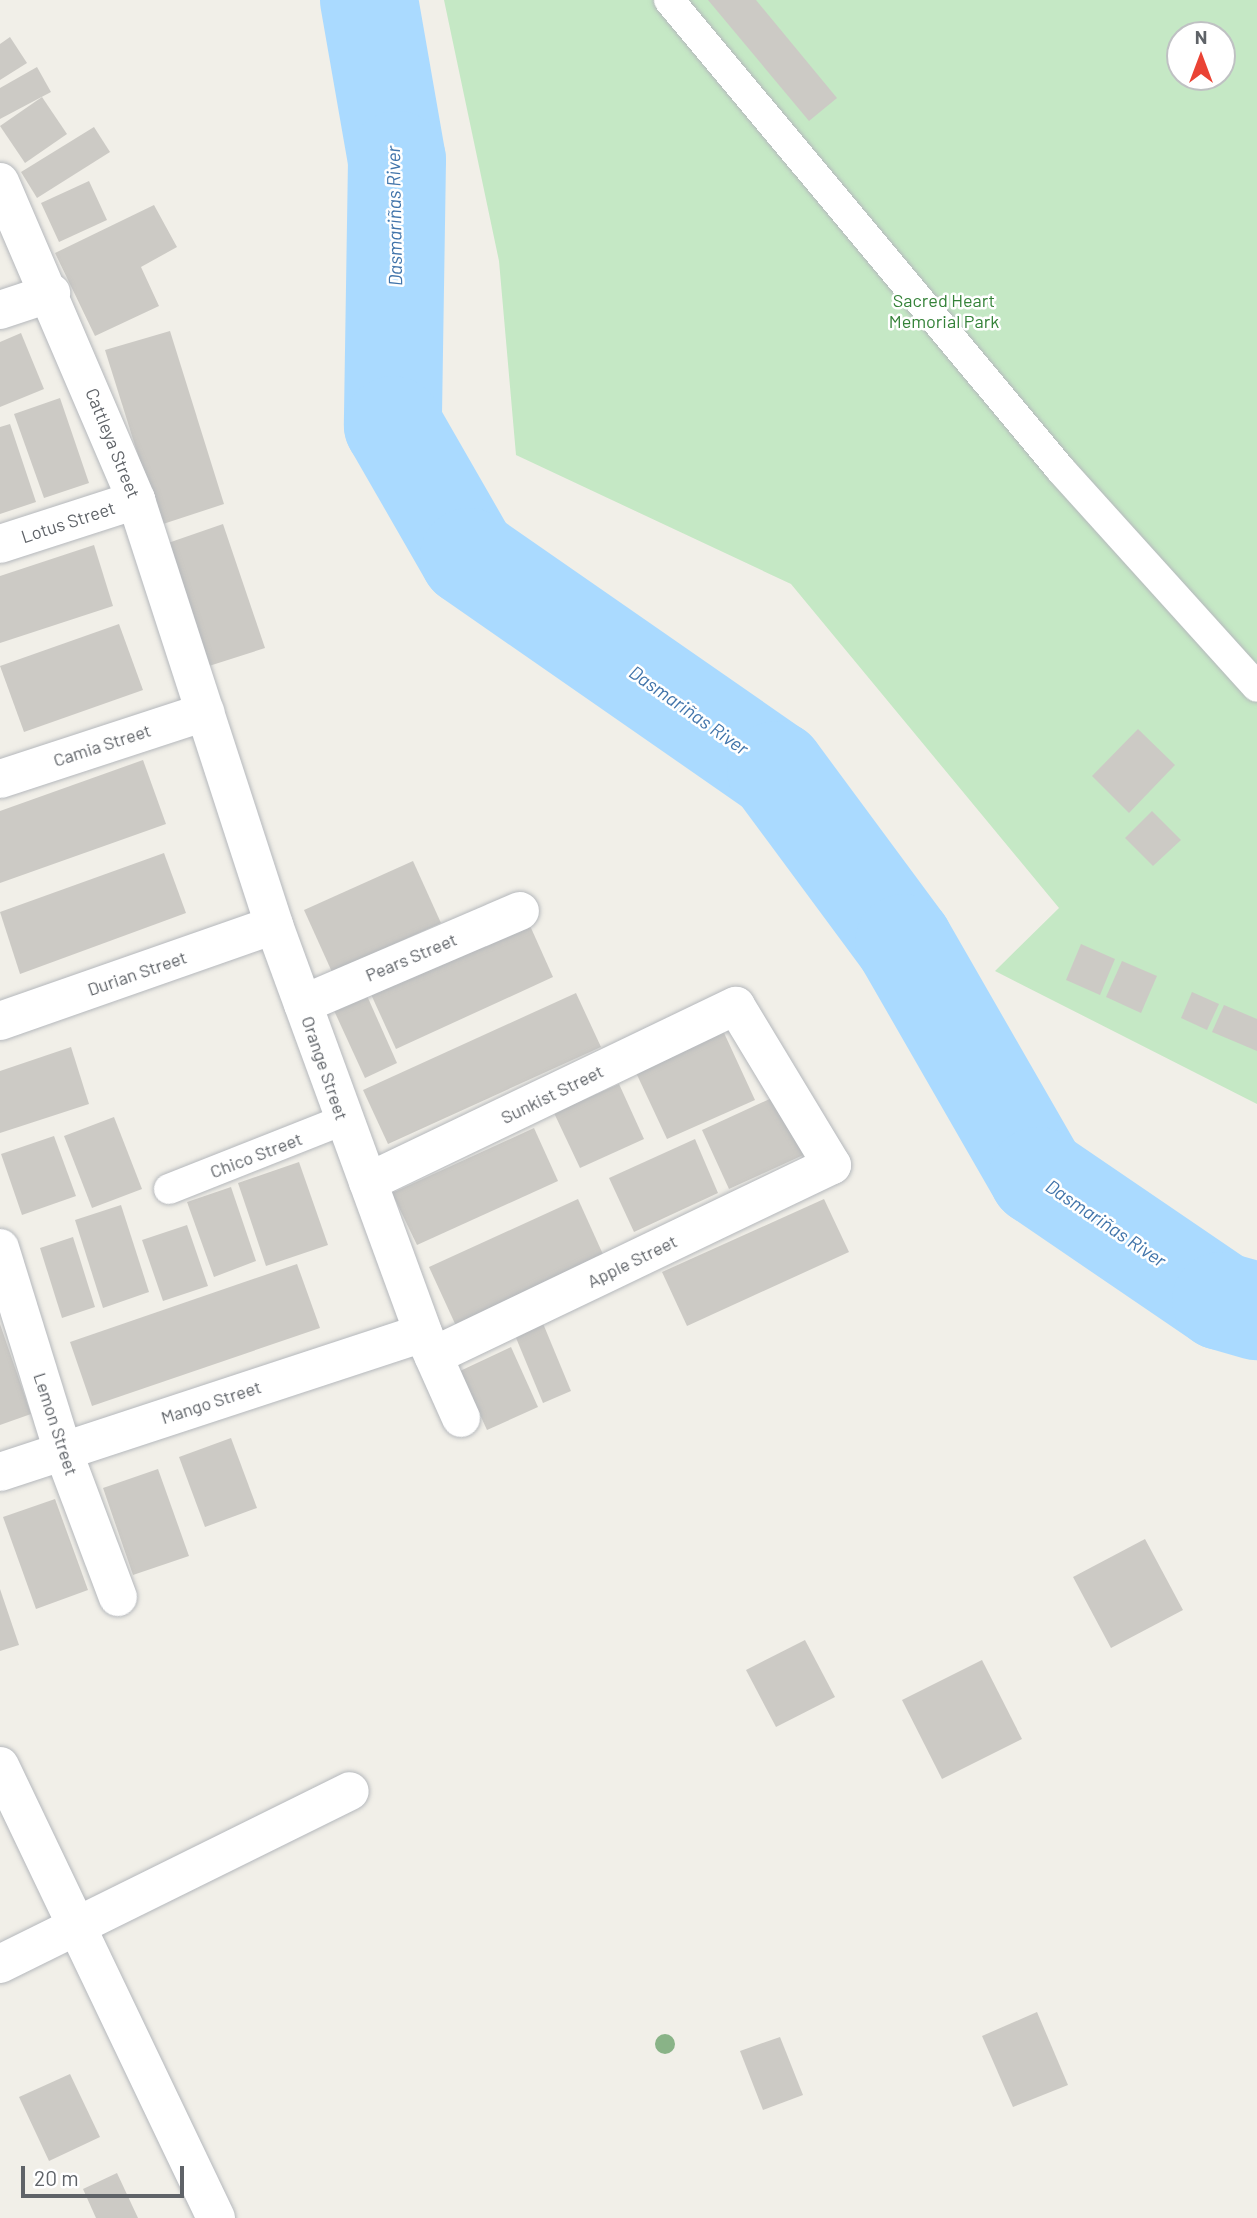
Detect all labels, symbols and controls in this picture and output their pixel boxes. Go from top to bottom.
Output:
north arrow [1166,21,1236,91]
text: N [1195,25,1207,48]
water label: Dasmariñas River [381,146,407,286]
park label: Sacred Heart Memorial Park [889,290,999,332]
street label: Cattleya Street [81,385,145,501]
street label: Lotus Street [18,497,118,547]
water label: Dasmariñas River [625,660,753,760]
street label: Camia Street [50,719,154,771]
street label: Pears Street [362,928,460,986]
street label: Durian Street [85,946,189,1000]
street label: Orange Street [297,1013,353,1123]
street label: Sunkist Street [497,1060,607,1128]
street label: Chico Street [207,1128,305,1182]
water label: Dasmariñas River [1042,1174,1170,1272]
street label: Apple Street [584,1230,680,1292]
street label: Lemon Street [29,1370,83,1478]
street label: Mango Street [158,1376,264,1428]
scale bar [24,2152,187,2196]
text: 20 m [34,2165,79,2190]

